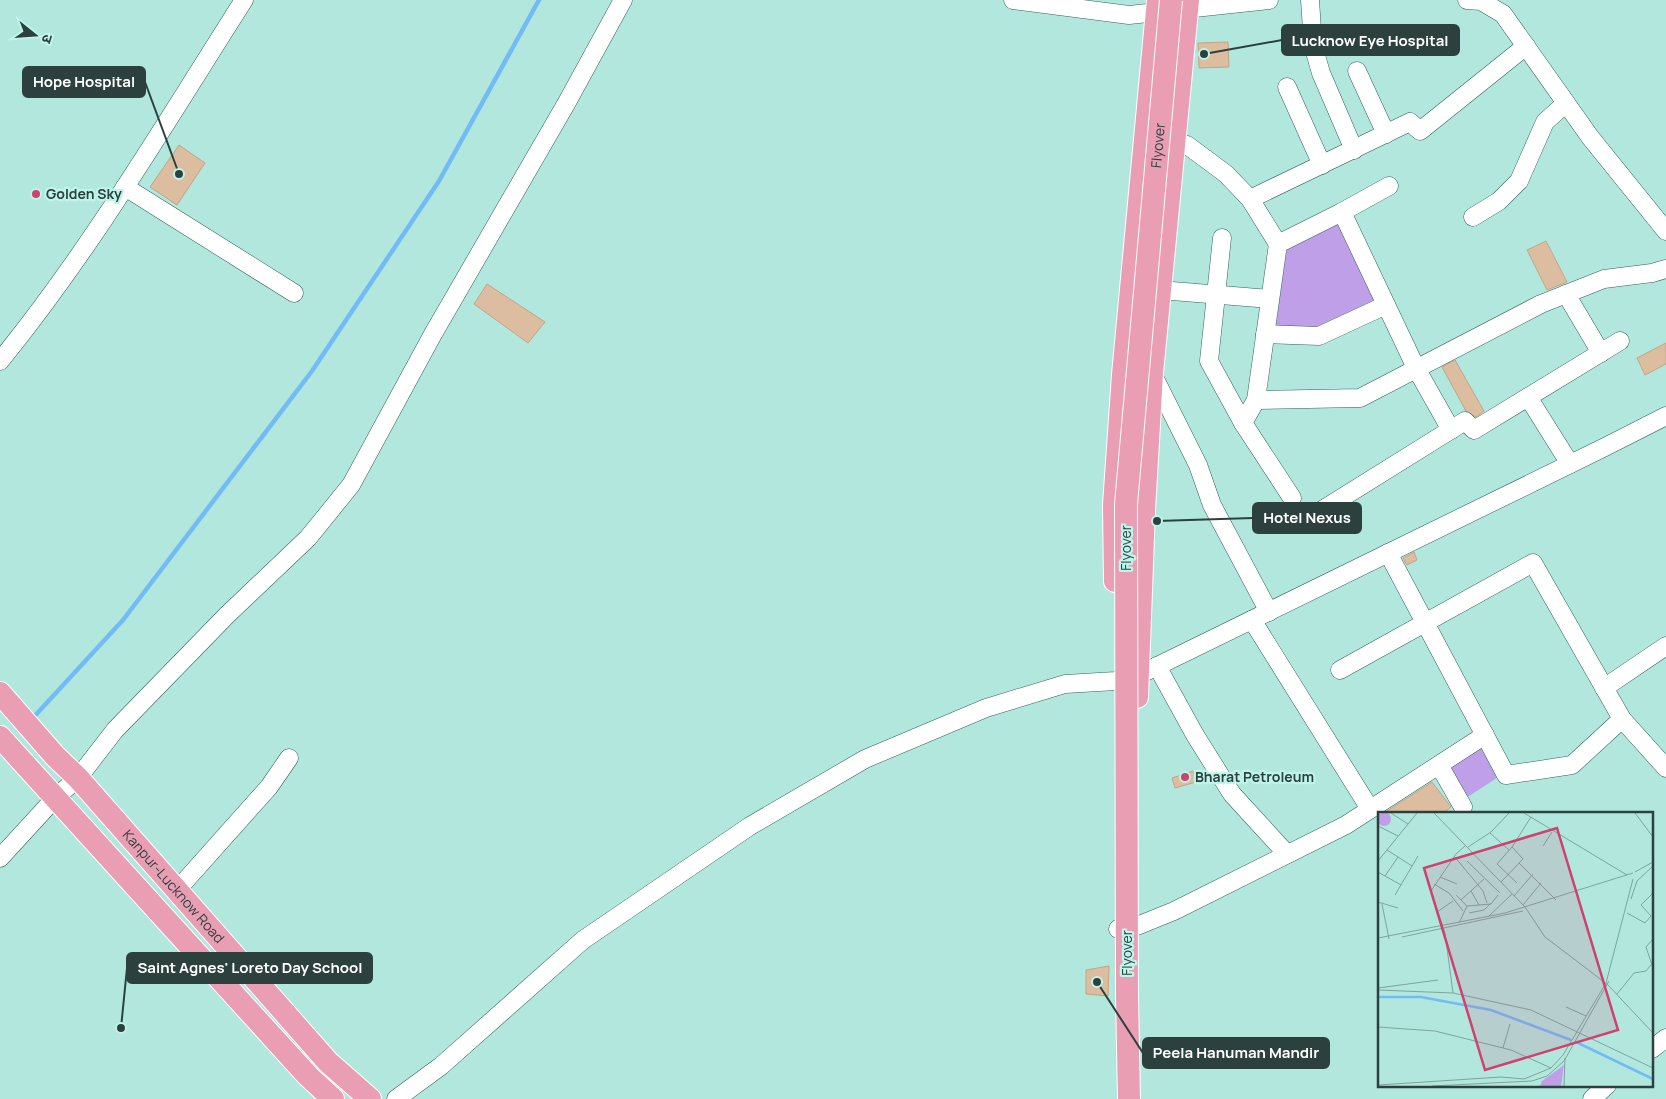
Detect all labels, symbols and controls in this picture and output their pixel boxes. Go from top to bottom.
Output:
north arrow [10,10,60,60]
callout: Lucknow Eye Hospital [1282,25,1459,55]
text: Lucknow Eye Hospital [1291,30,1449,51]
text: उ [37,32,58,46]
callout: Hope Hospital [23,67,145,97]
text: Hope Hospital [33,71,135,92]
street label: Flyover [1146,122,1169,169]
place label: Golden Sky [46,184,122,203]
marker: Golden Sky [30,188,42,200]
callout: Hotel Nexus [1253,503,1361,533]
text: Hotel Nexus [1263,507,1351,528]
street label: Flyover [1116,525,1135,571]
place label: Bharat Petroleum [1195,767,1314,786]
marker: Bharat Petroleum [1179,771,1191,783]
inset map [1378,812,1654,1086]
street label: Kanpur-Lucknow Road [119,825,229,947]
street label: Flyover [1117,930,1136,976]
callout: Saint Agnes' Loreto Day School [127,953,372,983]
text: Saint Agnes' Loreto Day School [137,957,363,978]
callout: Peela Hanuman Mandir [1143,1038,1329,1068]
text: Peela Hanuman Mandir [1153,1042,1319,1063]

